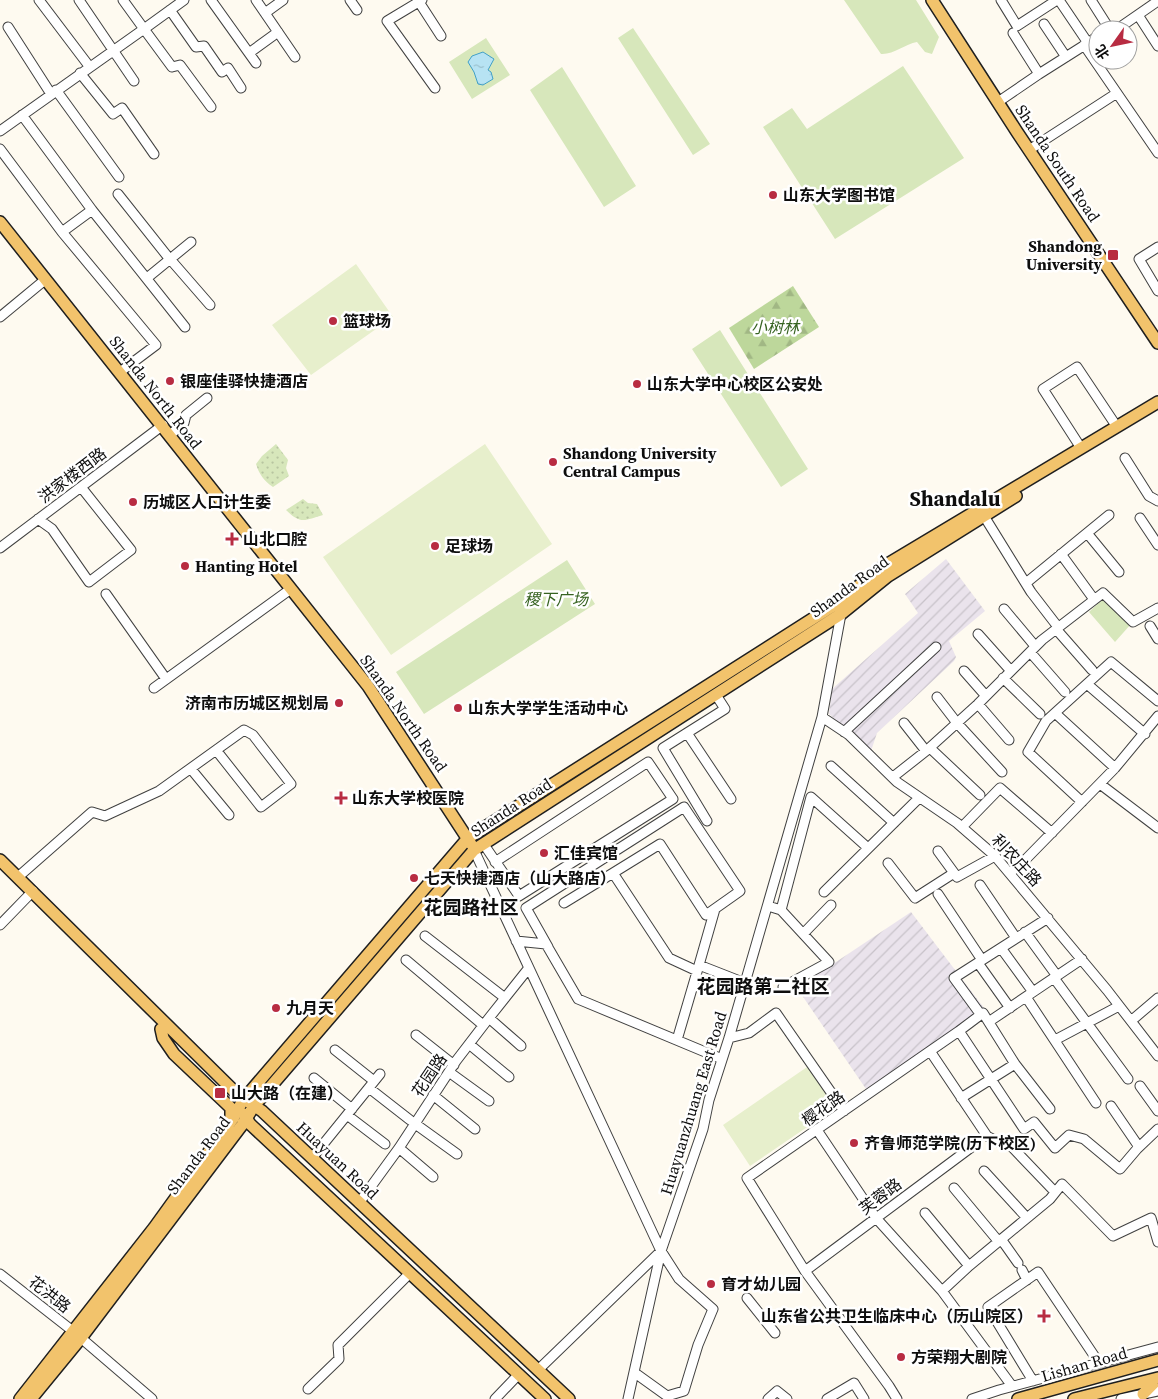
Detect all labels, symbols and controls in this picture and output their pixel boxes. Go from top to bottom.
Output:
north arrow [1088,20,1138,70]
text: 北 [1090,41,1114,63]
street label: Shanda South Road [1011,100,1105,226]
place label: 山东大学图书馆 [783,184,895,206]
marker: 山东大学图书馆 [767,189,779,201]
place label: Shandong University [1026,235,1102,275]
marker: Shandong University [1106,248,1120,262]
place label: 篮球场 [343,310,391,332]
marker: 篮球场 [327,315,339,327]
park label: 小树林 [751,316,801,338]
street label: Shanda North Road [105,331,207,453]
place label: 银座佳驿快捷酒店 [180,370,308,392]
place label: 山东大学中心校区公安处 [647,373,823,395]
marker: 银座佳驿快捷酒店 [164,375,176,387]
marker: 山东大学中心校区公安处 [631,378,643,390]
street label: 洪家楼西路 [33,442,111,508]
place label: Shandong University Central Campus [563,442,717,482]
marker: Shandong University Central Campus [547,456,559,468]
district label: Shandalu [909,484,1001,513]
place label: 历城区人口计生委 [143,491,271,513]
marker: 历城区人口计生委 [127,496,139,508]
place label: 山北口腔 [243,528,307,550]
marker: 山北口腔 [225,532,239,546]
place label: 足球场 [445,535,493,557]
marker: 足球场 [429,540,441,552]
street label: Shanda Road [805,550,893,622]
place label: Hanting Hotel [195,555,298,577]
marker: Hanting Hotel [179,560,191,572]
park label: 稷下广场 [524,588,590,610]
street label: Shanda North Road [355,650,453,776]
place label: 济南市历城区规划局 [185,692,329,714]
marker: 济南市历城区规划局 [333,697,345,709]
place label: 山东大学学生活动中心 [468,697,628,719]
marker: 山东大学学生活动中心 [452,702,464,714]
street label: Shanda Road [466,773,556,841]
place label: 山东大学校医院 [352,787,464,809]
marker: 山东大学校医院 [334,791,348,805]
street label: 利农庄路 [987,829,1047,891]
place label: 汇佳宾馆 [554,842,618,864]
marker: 汇佳宾馆 [538,847,550,859]
place label: 七天快捷酒店（山大路店） [424,867,616,889]
marker: 七天快捷酒店（山大路店） [408,872,420,884]
district label: 花园路社区 [423,894,519,920]
district label: 花园路第二社区 [696,973,830,999]
place label: 九月天 [286,997,334,1019]
marker: 九月天 [270,1002,282,1014]
street label: Huayuanzhuang East Road [655,1009,731,1197]
street label: 花园路 [406,1049,452,1101]
place label: 山大路（在建） [231,1082,343,1104]
street label: 樱花路 [797,1085,849,1131]
marker: 山大路（在建） [213,1086,227,1100]
street label: Shanda Road [161,1111,235,1199]
street label: Huayuan Road [292,1116,384,1204]
place label: 齐鲁师范学院(历下校区) [864,1132,1036,1154]
marker: 齐鲁师范学院(历下校区) [848,1137,860,1149]
street label: 芙蓉路 [854,1173,906,1219]
street label: 花洪路 [24,1271,76,1317]
place label: 育才幼儿园 [721,1273,801,1295]
marker: 育才幼儿园 [705,1278,717,1290]
place label: 山东省公共卫生临床中心（历山院区） [761,1305,1033,1327]
marker: 山东省公共卫生临床中心（历山院区） [1037,1309,1051,1323]
street label: Lishan Road [1038,1341,1130,1387]
place label: 方荣翔大剧院 [911,1346,1007,1368]
marker: 方荣翔大剧院 [895,1351,907,1363]

